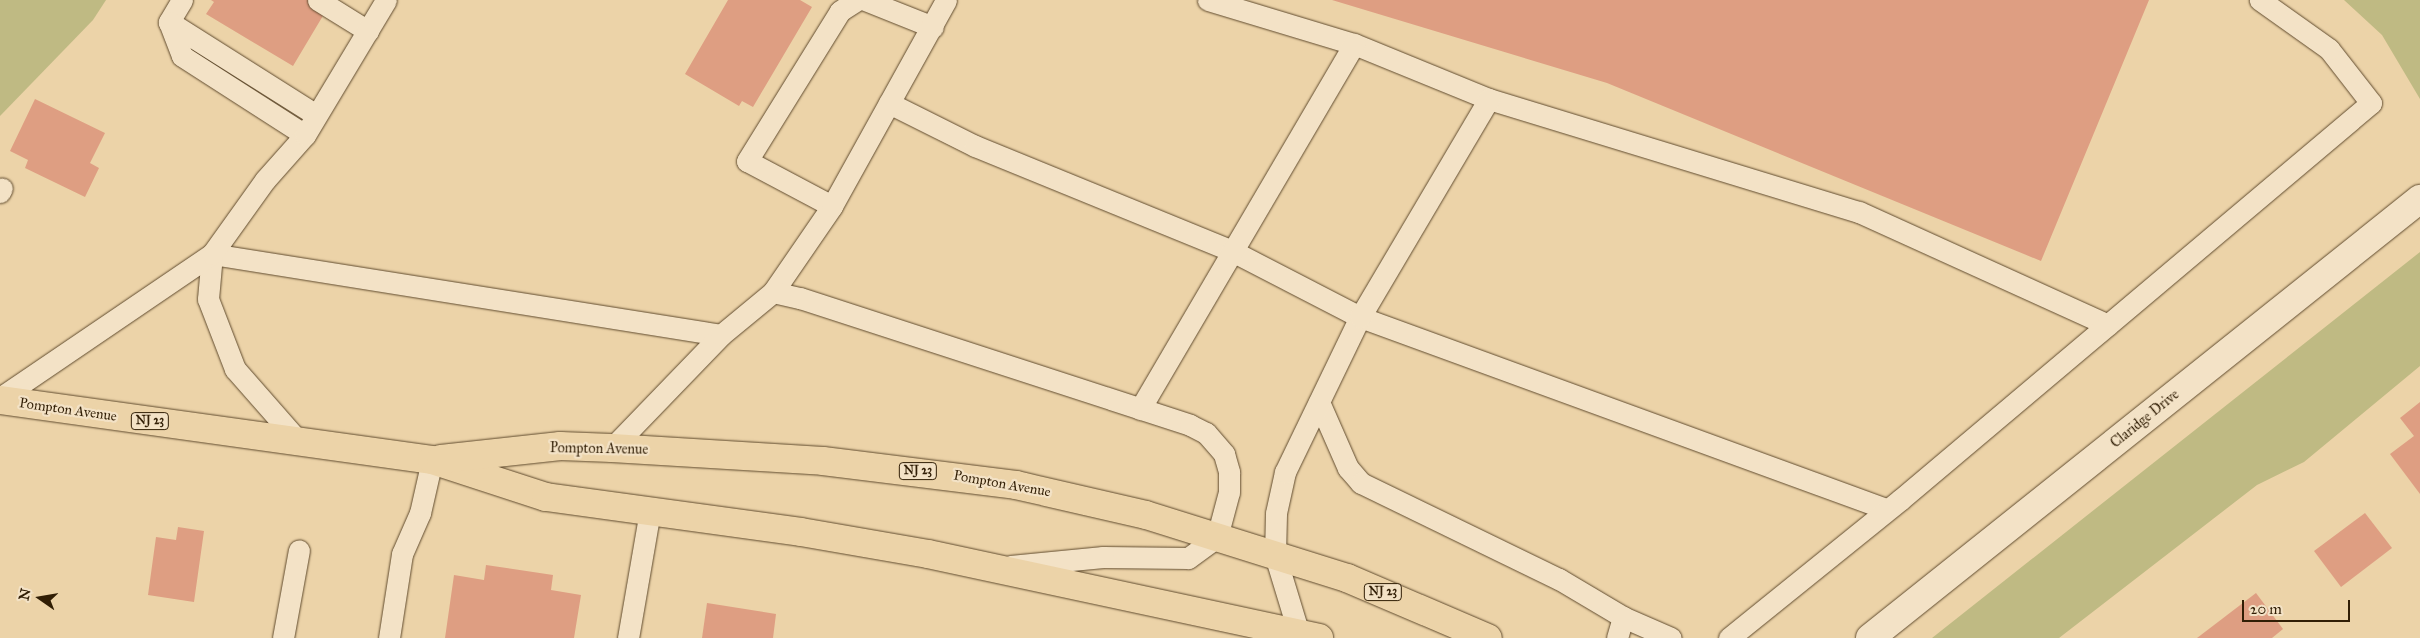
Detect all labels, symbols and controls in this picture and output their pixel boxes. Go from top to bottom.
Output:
street label: Claridge Drive [2107,386,2183,452]
street label: Pompton Avenue [18,395,118,425]
road number: NJ 23 [130,412,170,431]
street label: Pompton Avenue [550,440,648,458]
road number: NJ 23 [898,462,938,481]
street label: Pompton Avenue [952,467,1052,501]
north arrow [15,573,65,623]
road number: NJ 23 [1363,582,1403,602]
text: N [15,587,35,602]
scale bar [2245,590,2352,622]
text: 20 m [2250,600,2282,618]

